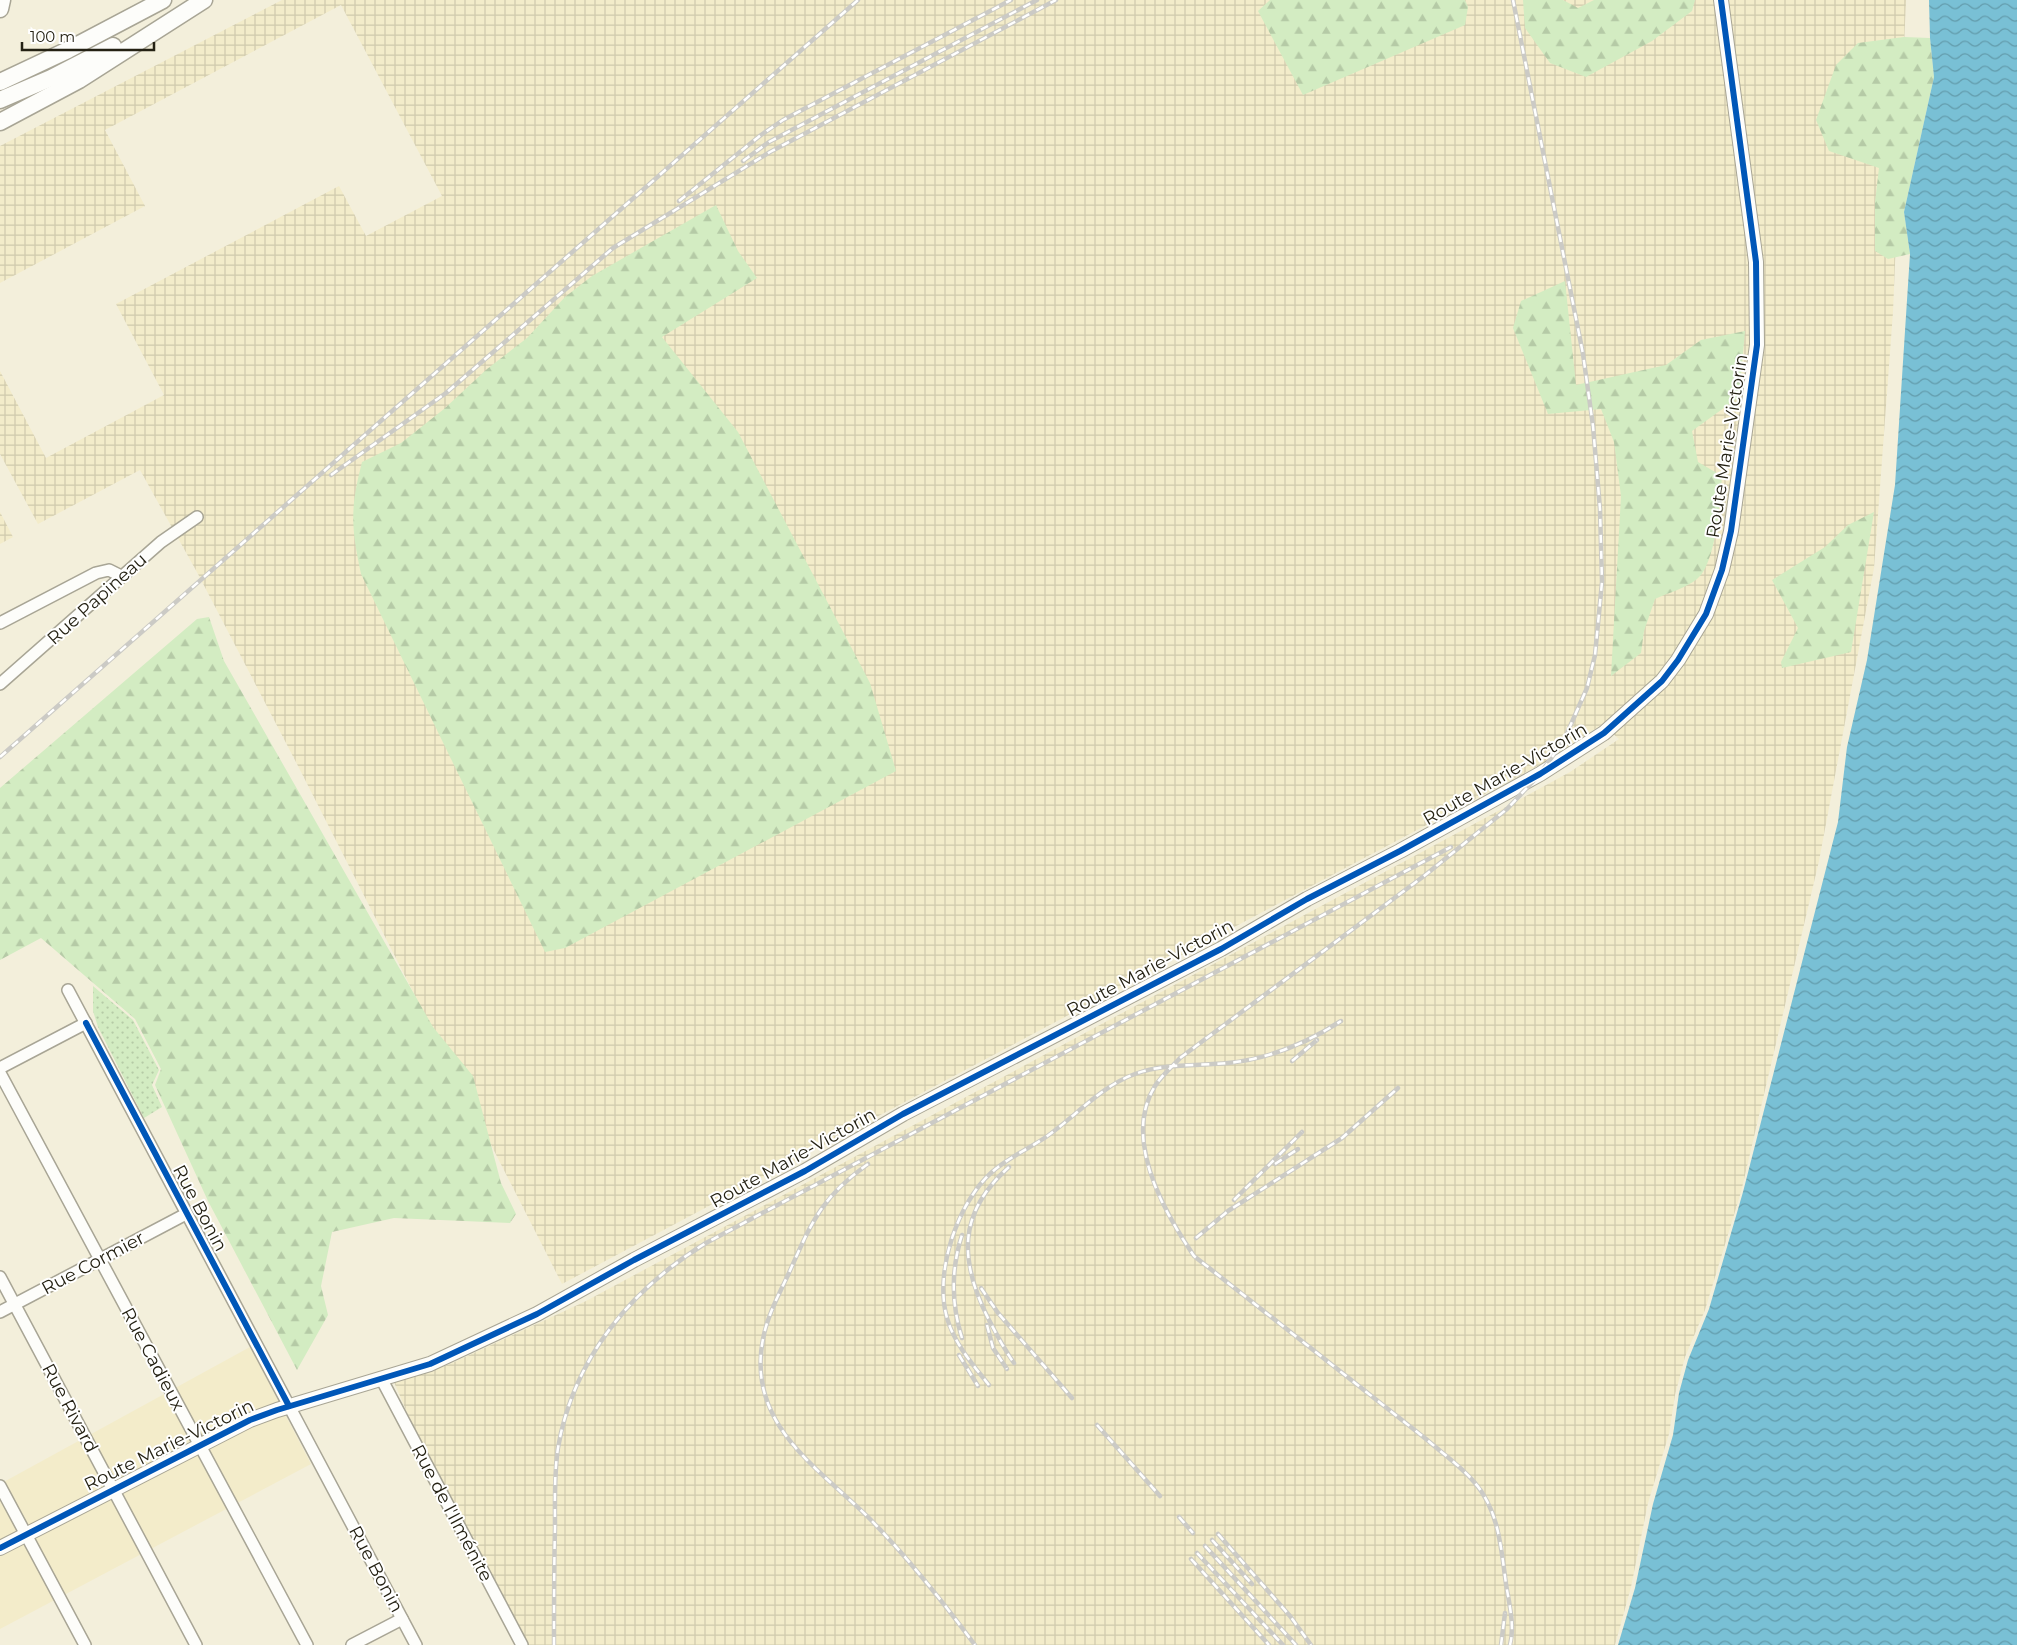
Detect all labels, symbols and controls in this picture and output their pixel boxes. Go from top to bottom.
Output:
scale bar [22,20,155,52]
text: 100 m [30,27,75,46]
street label: Route Marie-Victorin [1702,352,1752,540]
street label: Rue Papineau [43,548,151,650]
street label: Route Marie-Victorin [1419,718,1591,830]
street label: Route Marie-Victorin [1063,915,1237,1021]
street label: Route Marie-Victorin [706,1103,880,1213]
street label: Rue Bonin [168,1161,232,1255]
street label: Rue Cormier [38,1227,148,1299]
street label: Rue Cadieux [117,1304,190,1415]
street label: Rue Rivard [37,1360,103,1456]
street label: Route Marie-Victorin [81,1394,257,1496]
street label: Rue de l'Ilménite [407,1441,497,1585]
street label: Rue Bonin [344,1522,408,1616]

